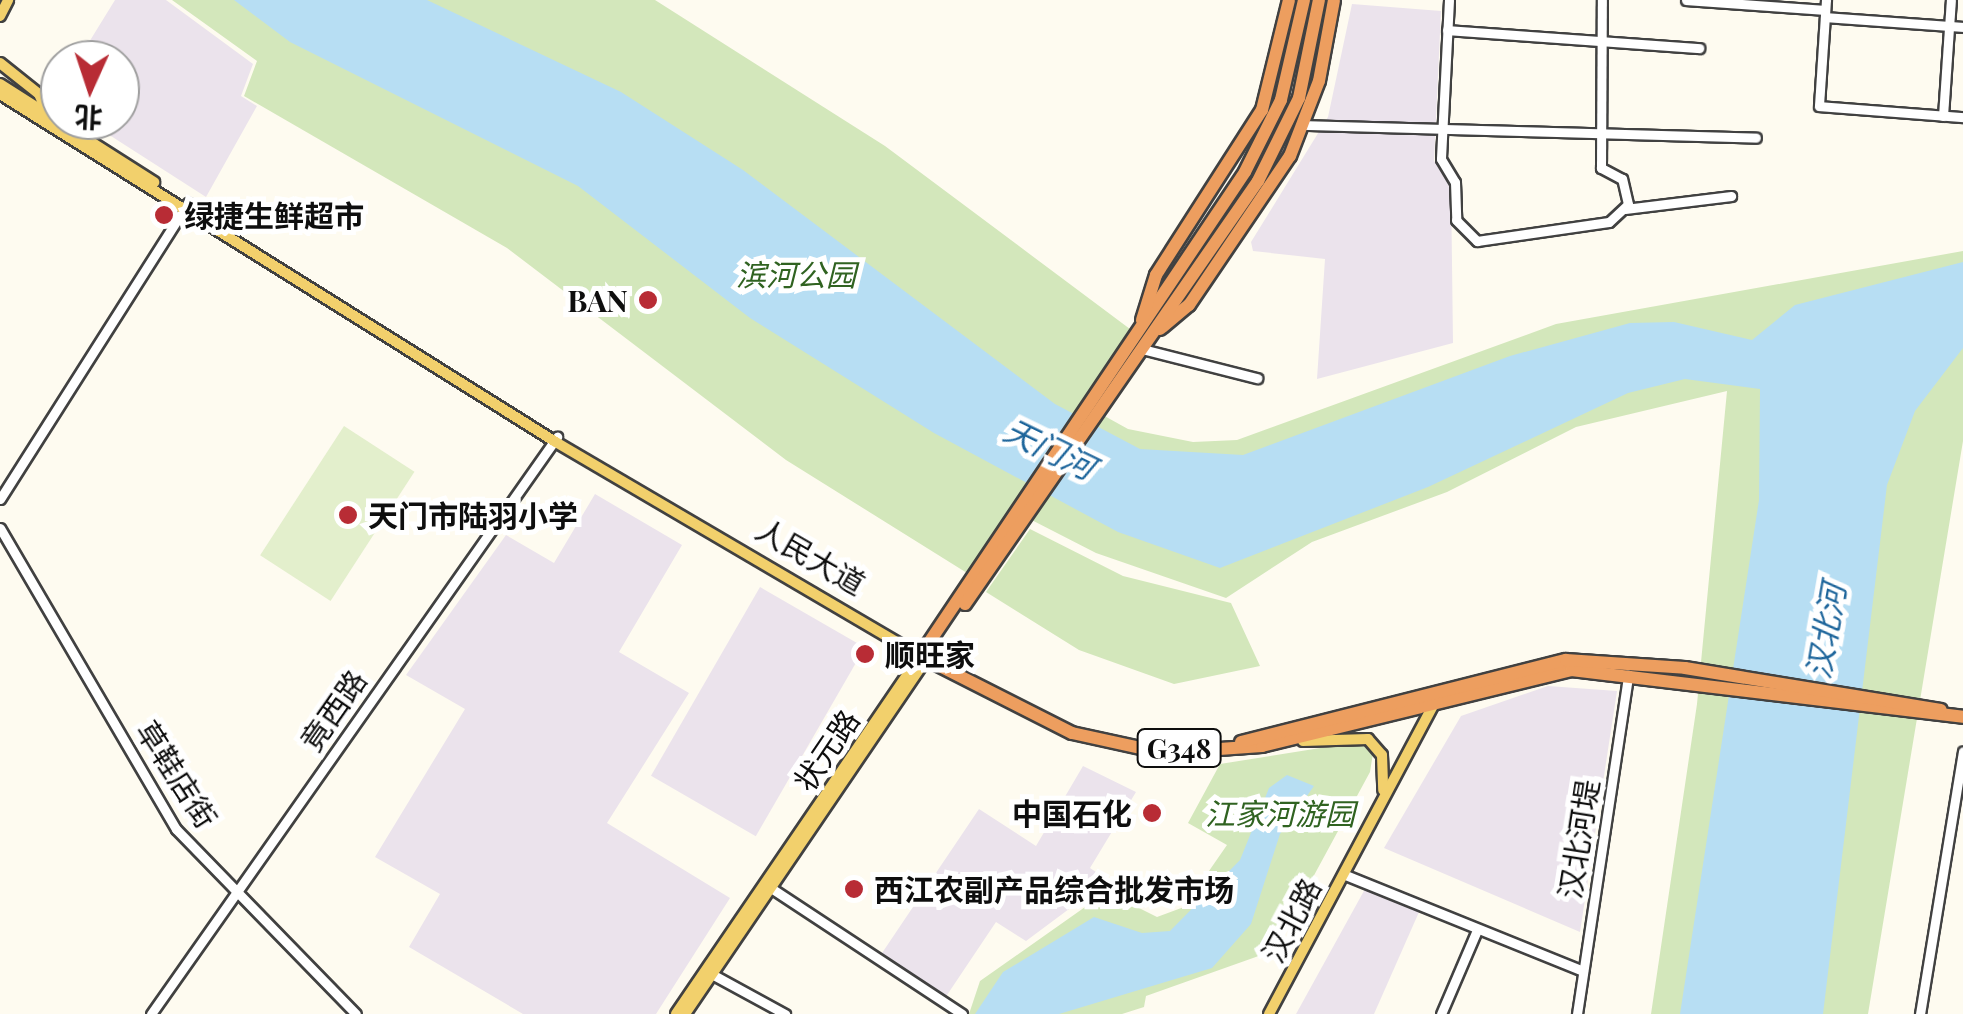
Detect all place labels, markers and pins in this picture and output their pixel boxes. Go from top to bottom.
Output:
place label: 绿捷生鲜超市 [184,197,364,233]
marker: 绿捷生鲜超市 [153,204,175,226]
place label: BAN [567,282,628,318]
marker: BAN [637,289,659,311]
place label: 天门市陆羽小学 [368,497,578,533]
marker: 天门市陆羽小学 [337,504,359,526]
place label: 顺旺家 [885,636,975,672]
marker: 顺旺家 [854,643,876,665]
place label: 中国石化 [1012,795,1132,831]
marker: 中国石化 [1141,802,1163,824]
place label: 西江农副产品综合批发市场 [874,871,1234,907]
marker: 西江农副产品综合批发市场 [843,878,865,900]

